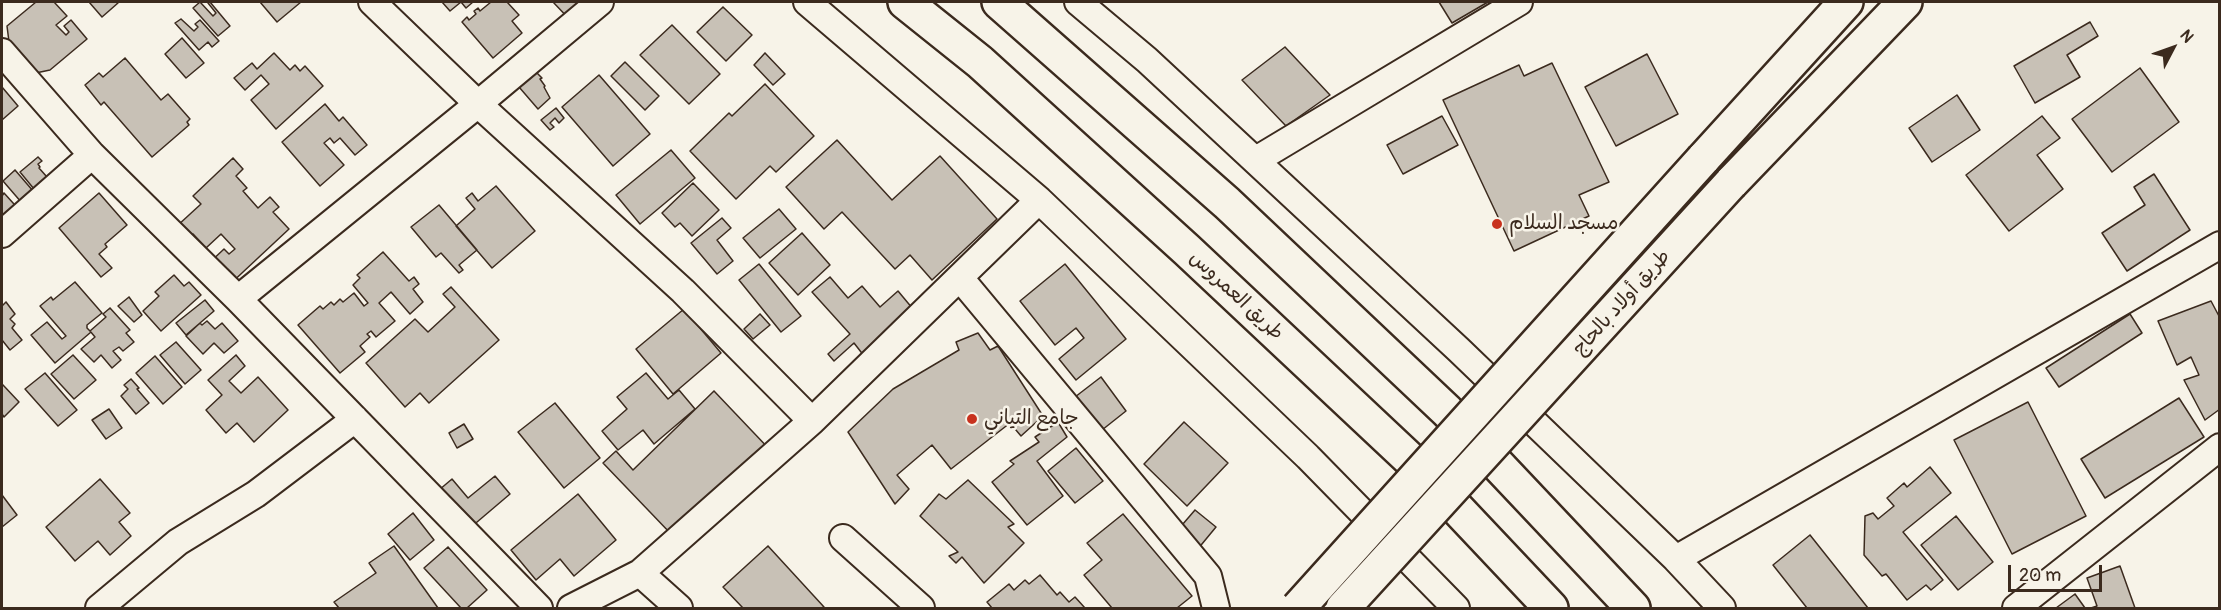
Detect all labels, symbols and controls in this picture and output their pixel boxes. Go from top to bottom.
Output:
north arrow [2143,18,2203,78]
text: N [2175,26,2198,47]
place label: مسجد السلام [1509,212,1618,236]
marker: مسجد السلام [1490,217,1504,231]
street label: طريق أولاد بالحاج [1568,245,1676,361]
street label: طريق العمروس [1184,246,1288,346]
place label: جامع التياني [984,407,1079,431]
marker: جامع التياني [965,412,979,426]
scale bar [2011,553,2106,591]
text: 20 m [2019,564,2061,587]

